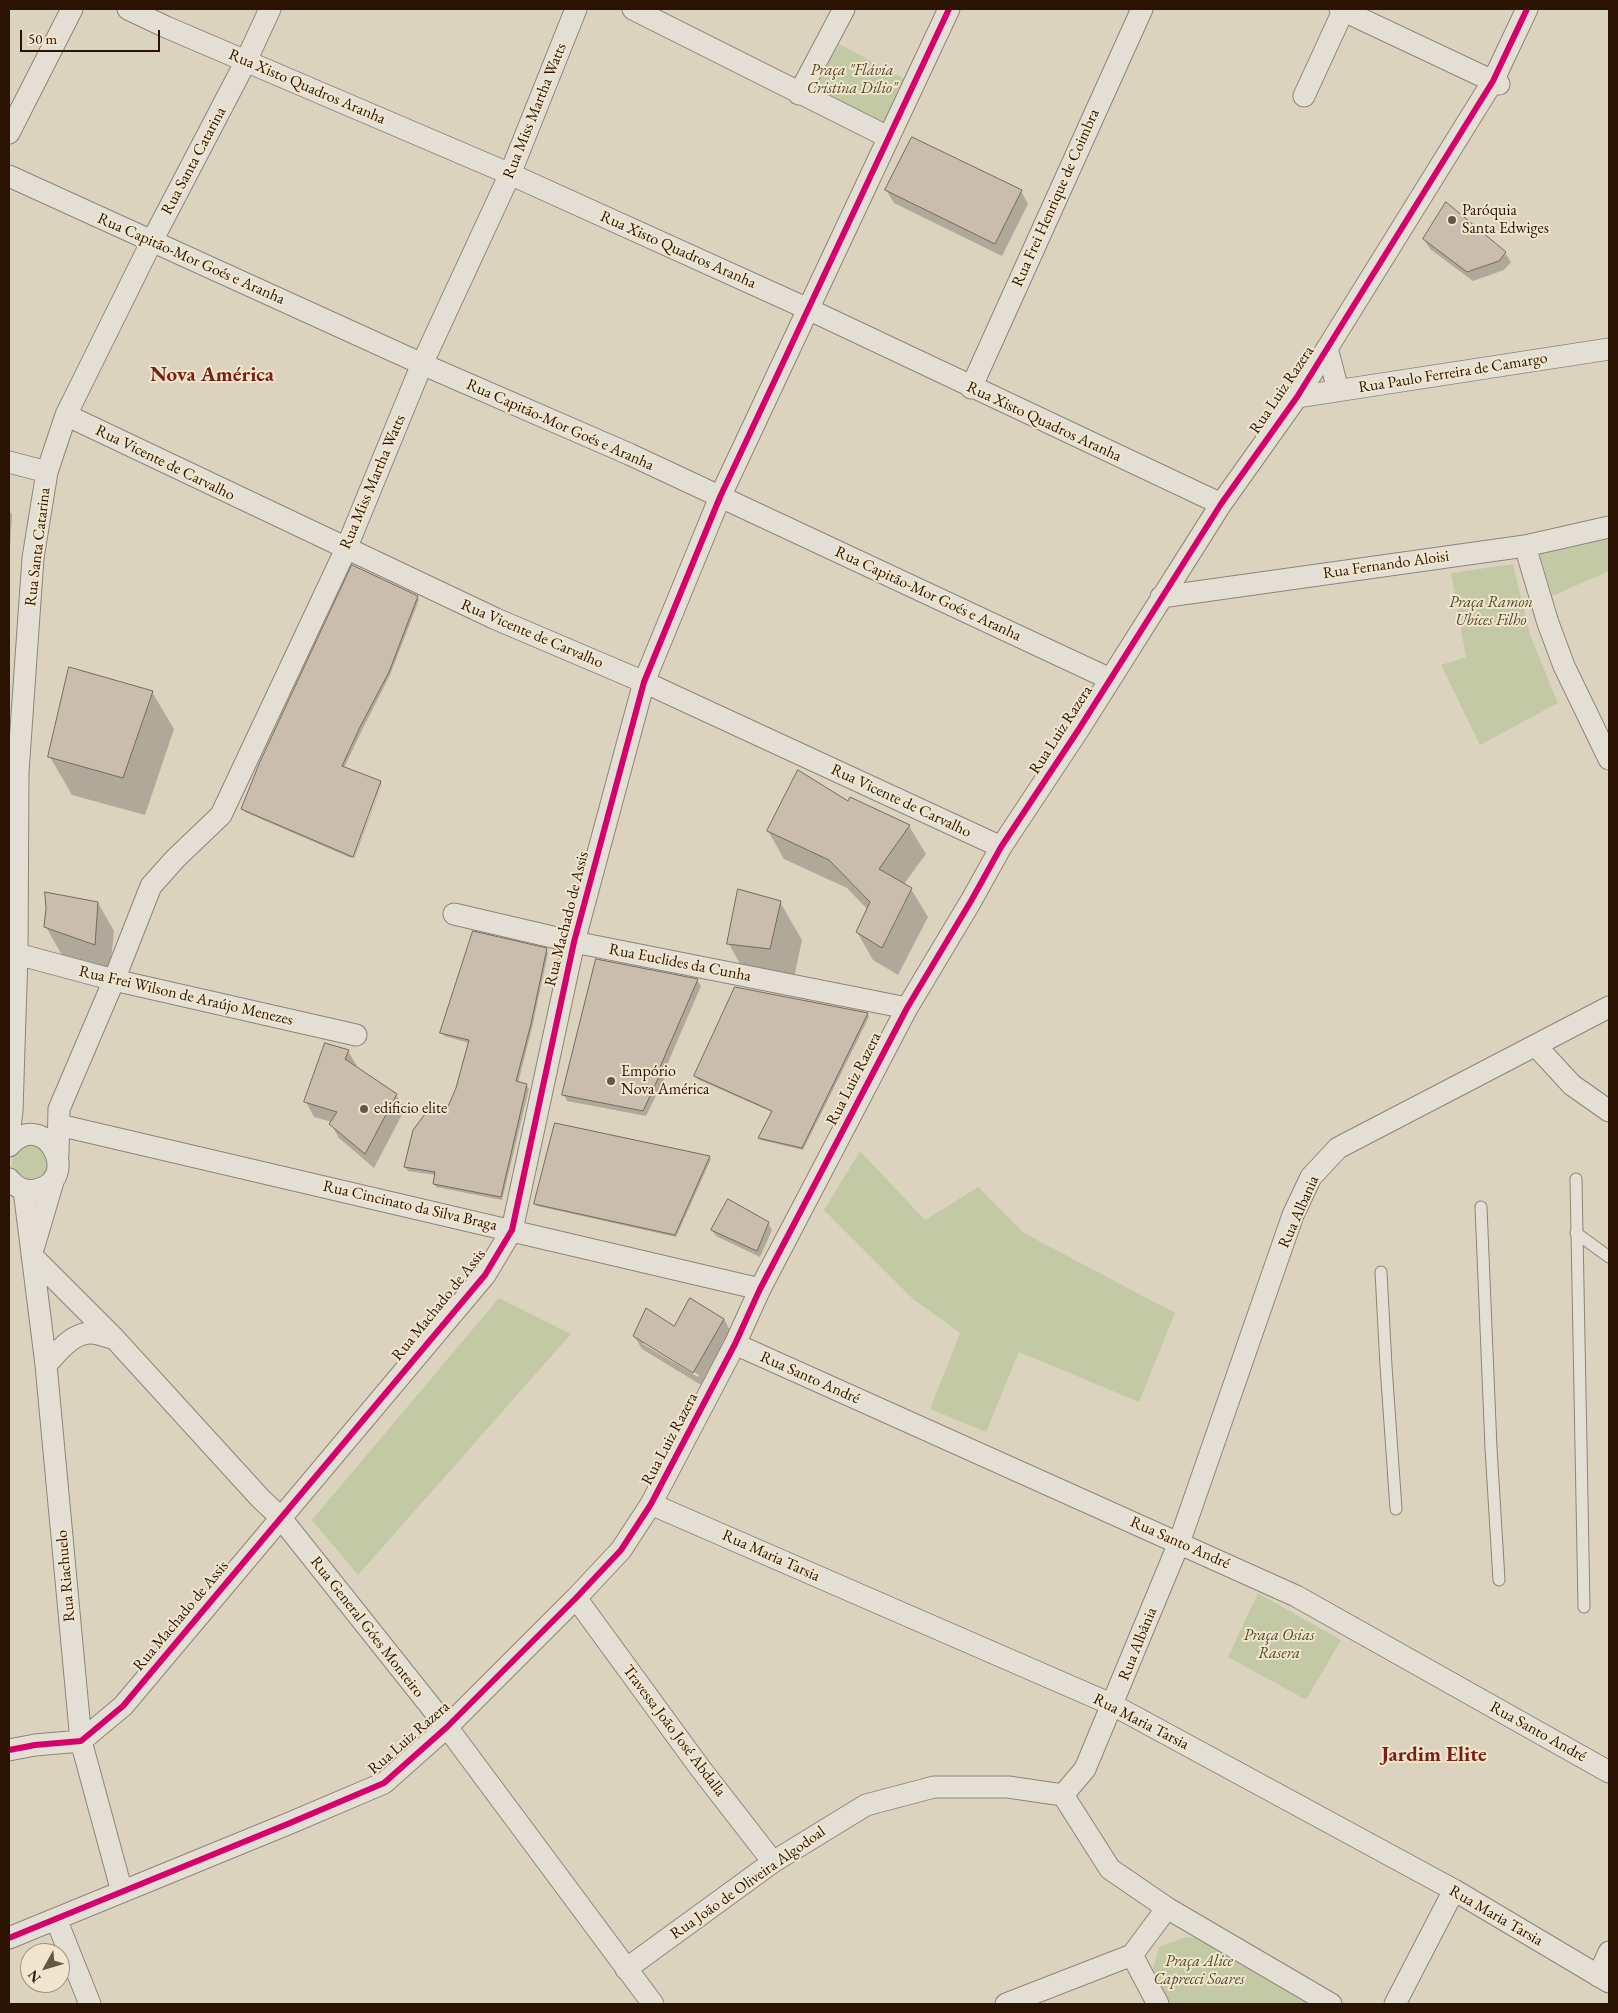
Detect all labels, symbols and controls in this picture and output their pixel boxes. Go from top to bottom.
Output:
scale bar [22,20,162,52]
text: 50 m [28,29,57,48]
street label: Rua Miss Martha Watts [499,40,571,182]
street label: Rua Xisto Quadros Aranha [226,45,388,129]
park label: Praça "Flávia Cristina Dílio" [807,61,897,99]
street label: Rua Santa Catarina [157,104,231,218]
street label: Rua Frei Henrique de Coimbra [1008,106,1104,290]
place label: Paróquia Santa Edwiges [1462,201,1549,239]
street label: Rua Xisto Quadros Aranha [597,207,759,293]
street label: Rua Capitão-Mor Goés e Aranha [94,209,288,309]
marker: Paróquia Santa Edwiges [1446,214,1458,226]
street label: Rua Luiz Razera [1246,342,1318,438]
street label: Rua Paulo Ferreira de Camargo [1357,349,1549,397]
district label: Nova América [150,362,274,388]
street label: Rua Capitão-Mor Goés e Aranha [463,375,657,475]
street label: Rua Xisto Quadros Aranha [964,378,1124,466]
street label: Rua Miss Martha Watts [336,412,410,552]
street label: Rua Vicente de Carvalho [92,421,238,505]
street label: Rua Santa Catarina [21,486,55,608]
street label: Rua Capitão-Mor Goés e Aranha [832,542,1024,646]
street label: Rua Fernando Aloisi [1322,547,1450,583]
park label: Praça Ramon Ubices Filho [1449,593,1533,631]
street label: Rua Vicente de Carvalho [458,595,606,673]
street label: Rua Luiz Razera [1025,682,1097,778]
street label: Rua Vicente de Carvalho [828,760,974,842]
street label: Rua Machado de Assis [541,850,593,988]
street label: Rua Euclides da Cunha [607,940,753,986]
street label: Rua Frei Wilson de Araújo Menezes [77,962,295,1030]
street label: Rua Luiz Razera [822,1029,886,1129]
place label: Empório Nova América [621,1062,709,1100]
marker: Empório Nova América [605,1075,617,1087]
place label: edificio elite [374,1099,447,1119]
marker: edificio elite [358,1103,370,1115]
street label: Rua Albania [1274,1173,1324,1251]
street label: Rua Cincinato da Silva Braga [321,1177,499,1235]
street label: Rua Machado de Assis [388,1245,490,1365]
street label: Rua Santo André [757,1347,863,1409]
street label: Rua Luiz Razera [638,1390,702,1488]
street label: Rua Santo André [1127,1512,1233,1574]
street label: Rua Maria Tarsia [719,1526,823,1586]
street label: Rua Riachuelo [52,1529,80,1623]
street label: Rua General Góes Monteiro [306,1553,428,1701]
street label: Rua Machado de Assis [129,1557,233,1675]
street label: Rua Albânia [1115,1605,1161,1683]
park label: Praça Osias Rasera [1244,1626,1314,1664]
street label: Travessa João José Abdalla [618,1661,730,1801]
street label: Rua Maria Tarsia [1090,1690,1192,1754]
street label: Rua Luiz Razera [364,1697,454,1779]
street label: Rua Santo André [1487,1698,1589,1766]
district label: Jardim Elite [1381,1742,1487,1768]
street label: Rua João de Oliveira Algodoal [667,1822,829,1944]
street label: Rua Maria Tarsia [1446,1881,1546,1951]
north arrow [20,1943,70,1993]
park label: Praça Alice Caprecci Soares [1153,1952,1245,1990]
text: N [24,1967,45,1987]

